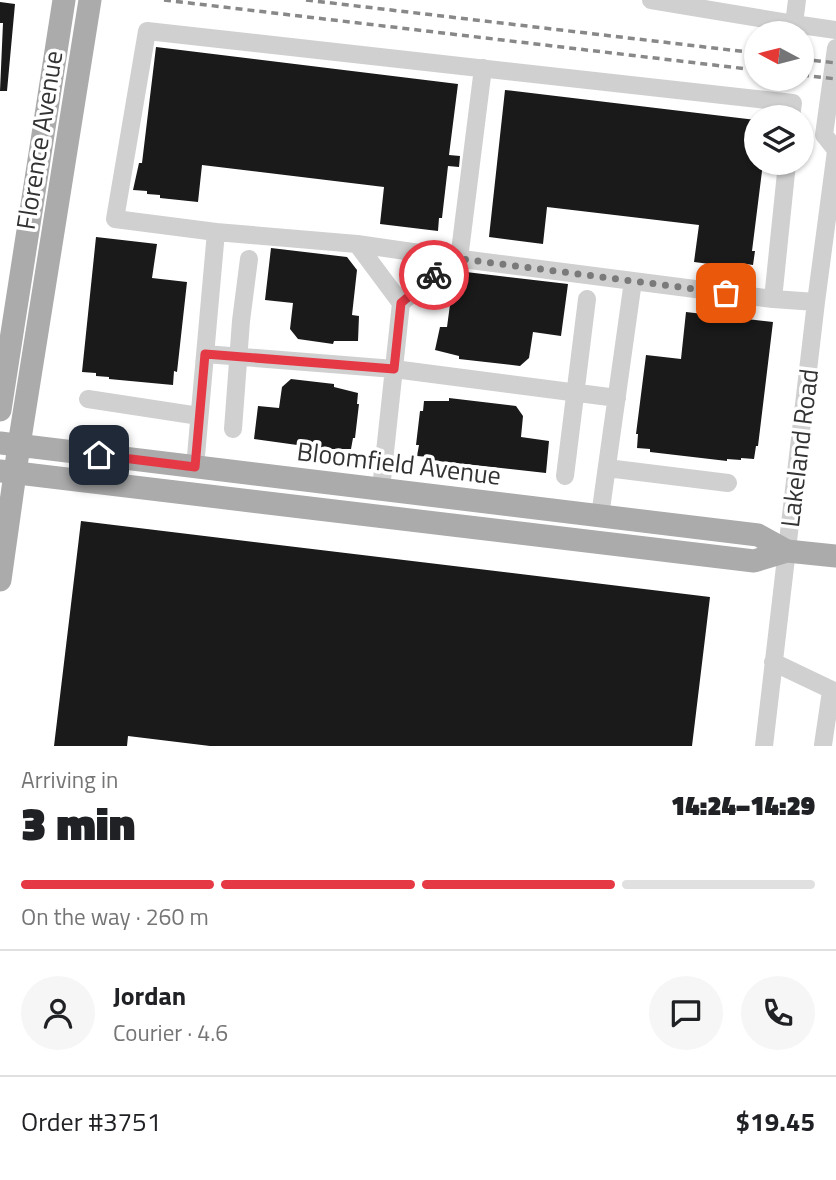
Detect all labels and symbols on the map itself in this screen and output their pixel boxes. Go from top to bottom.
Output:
north arrow [744,21,814,91]
street label: Florence Avenue [6,48,72,232]
courier [399,240,469,310]
pin [696,263,756,323]
street label: Lakeland Road [770,366,828,530]
pin [69,425,129,485]
street label: Bloomfield Avenue [295,431,503,495]

